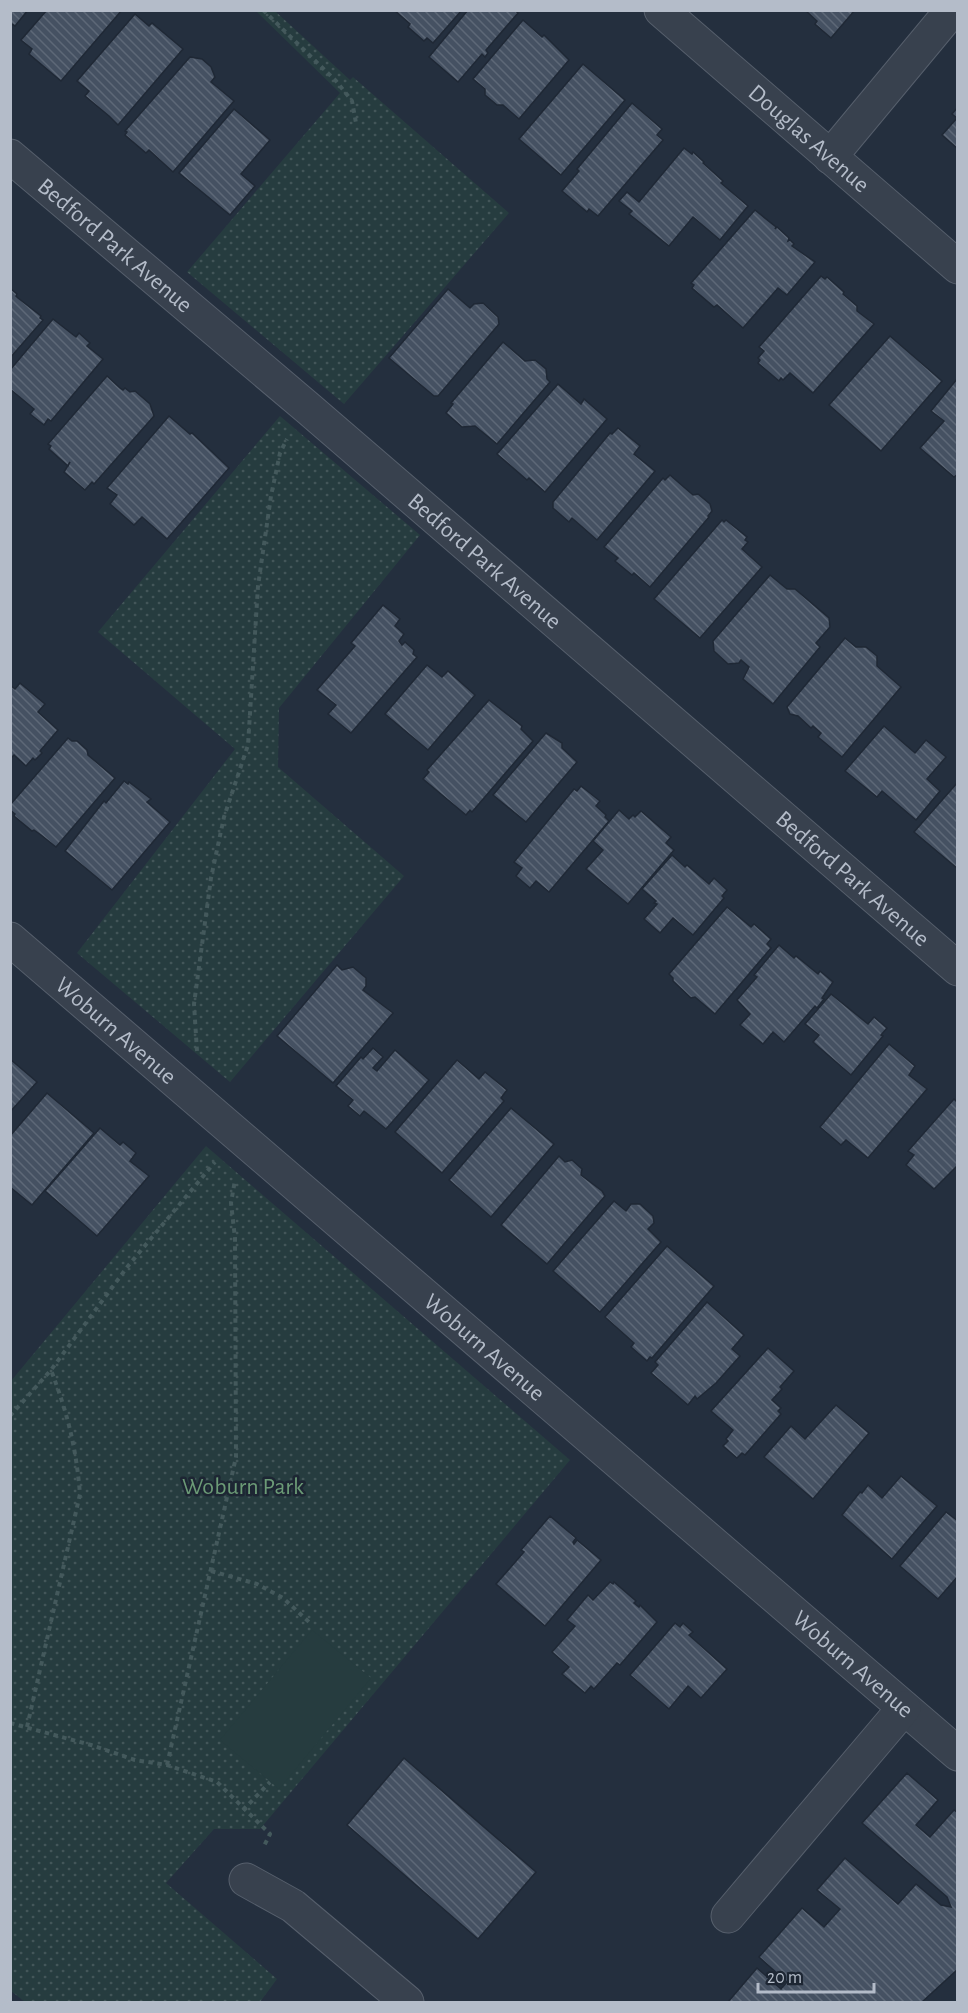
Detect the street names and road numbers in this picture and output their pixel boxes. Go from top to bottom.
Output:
street label: Douglas Avenue [744,80,874,198]
street label: Bedford Park Avenue [33,174,197,318]
street label: Bedford Park Avenue [403,489,566,634]
street label: Bedford Park Avenue [771,807,934,952]
street label: Woburn Avenue [51,973,180,1089]
street label: Woburn Avenue [419,1290,549,1406]
street label: Woburn Avenue [788,1606,918,1723]

